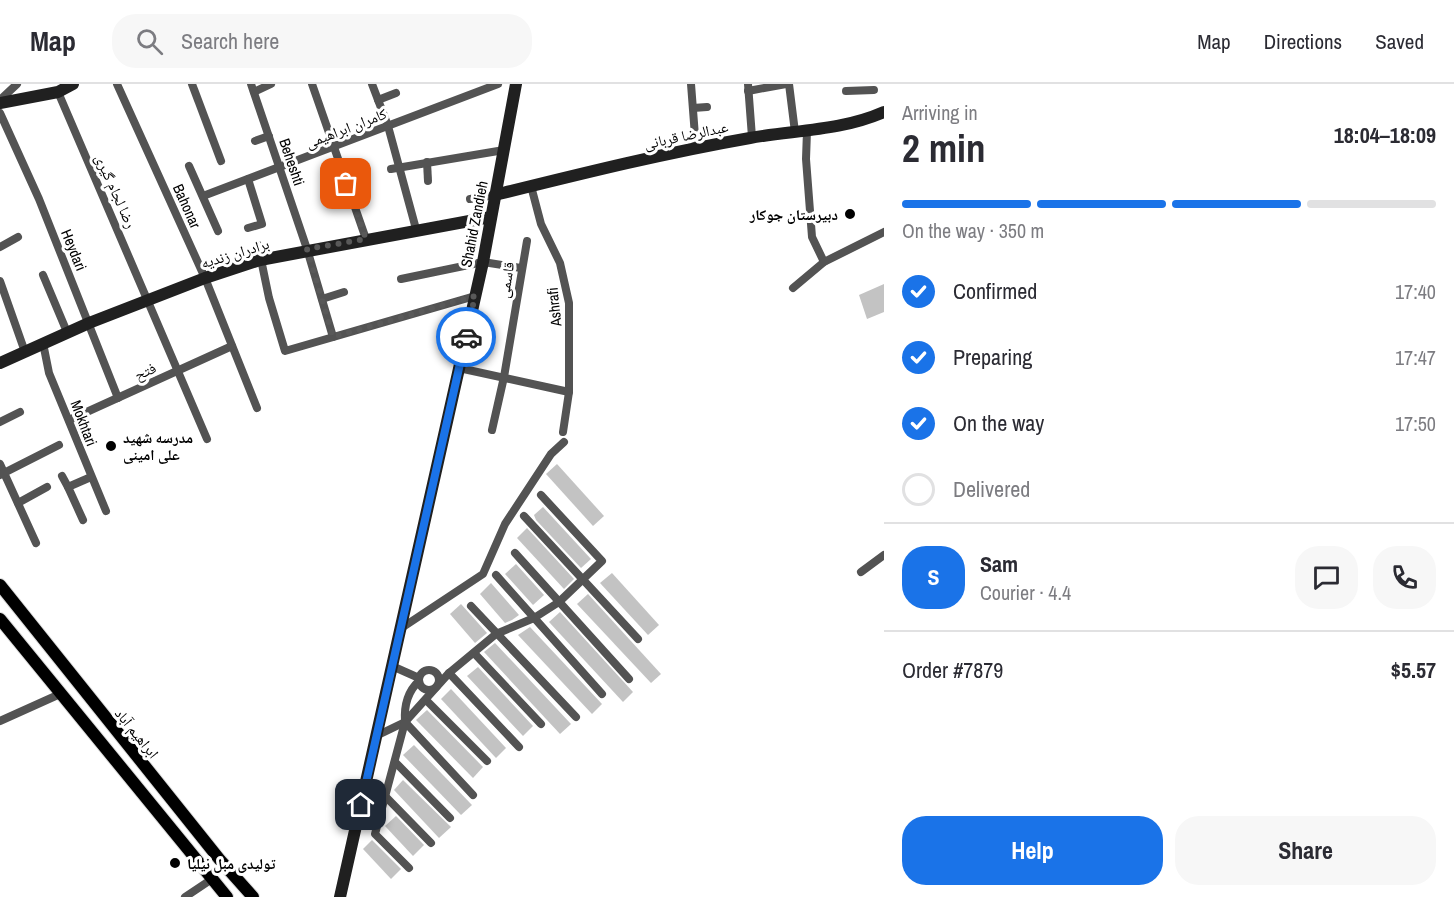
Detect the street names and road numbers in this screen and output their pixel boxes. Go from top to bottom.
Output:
street label: کامران ابراهیمی [302,103,390,153]
street label: عبدالرضا قربانی [642,116,730,154]
street label: Beheshti [274,136,310,188]
street label: رضا لجام گیری [90,150,142,232]
street label: Shahid Zandieh [455,179,493,269]
street label: Bahonar [168,180,206,232]
street label: Heydari [56,226,92,274]
street label: برادران زندیه [198,233,272,273]
street label: قاسمی [493,260,519,300]
street label: Ashrafi [542,287,567,328]
street label: فتح [131,357,159,385]
street label: Mokhtari [66,397,102,449]
street label: ابراهیم آباد [110,703,164,763]

